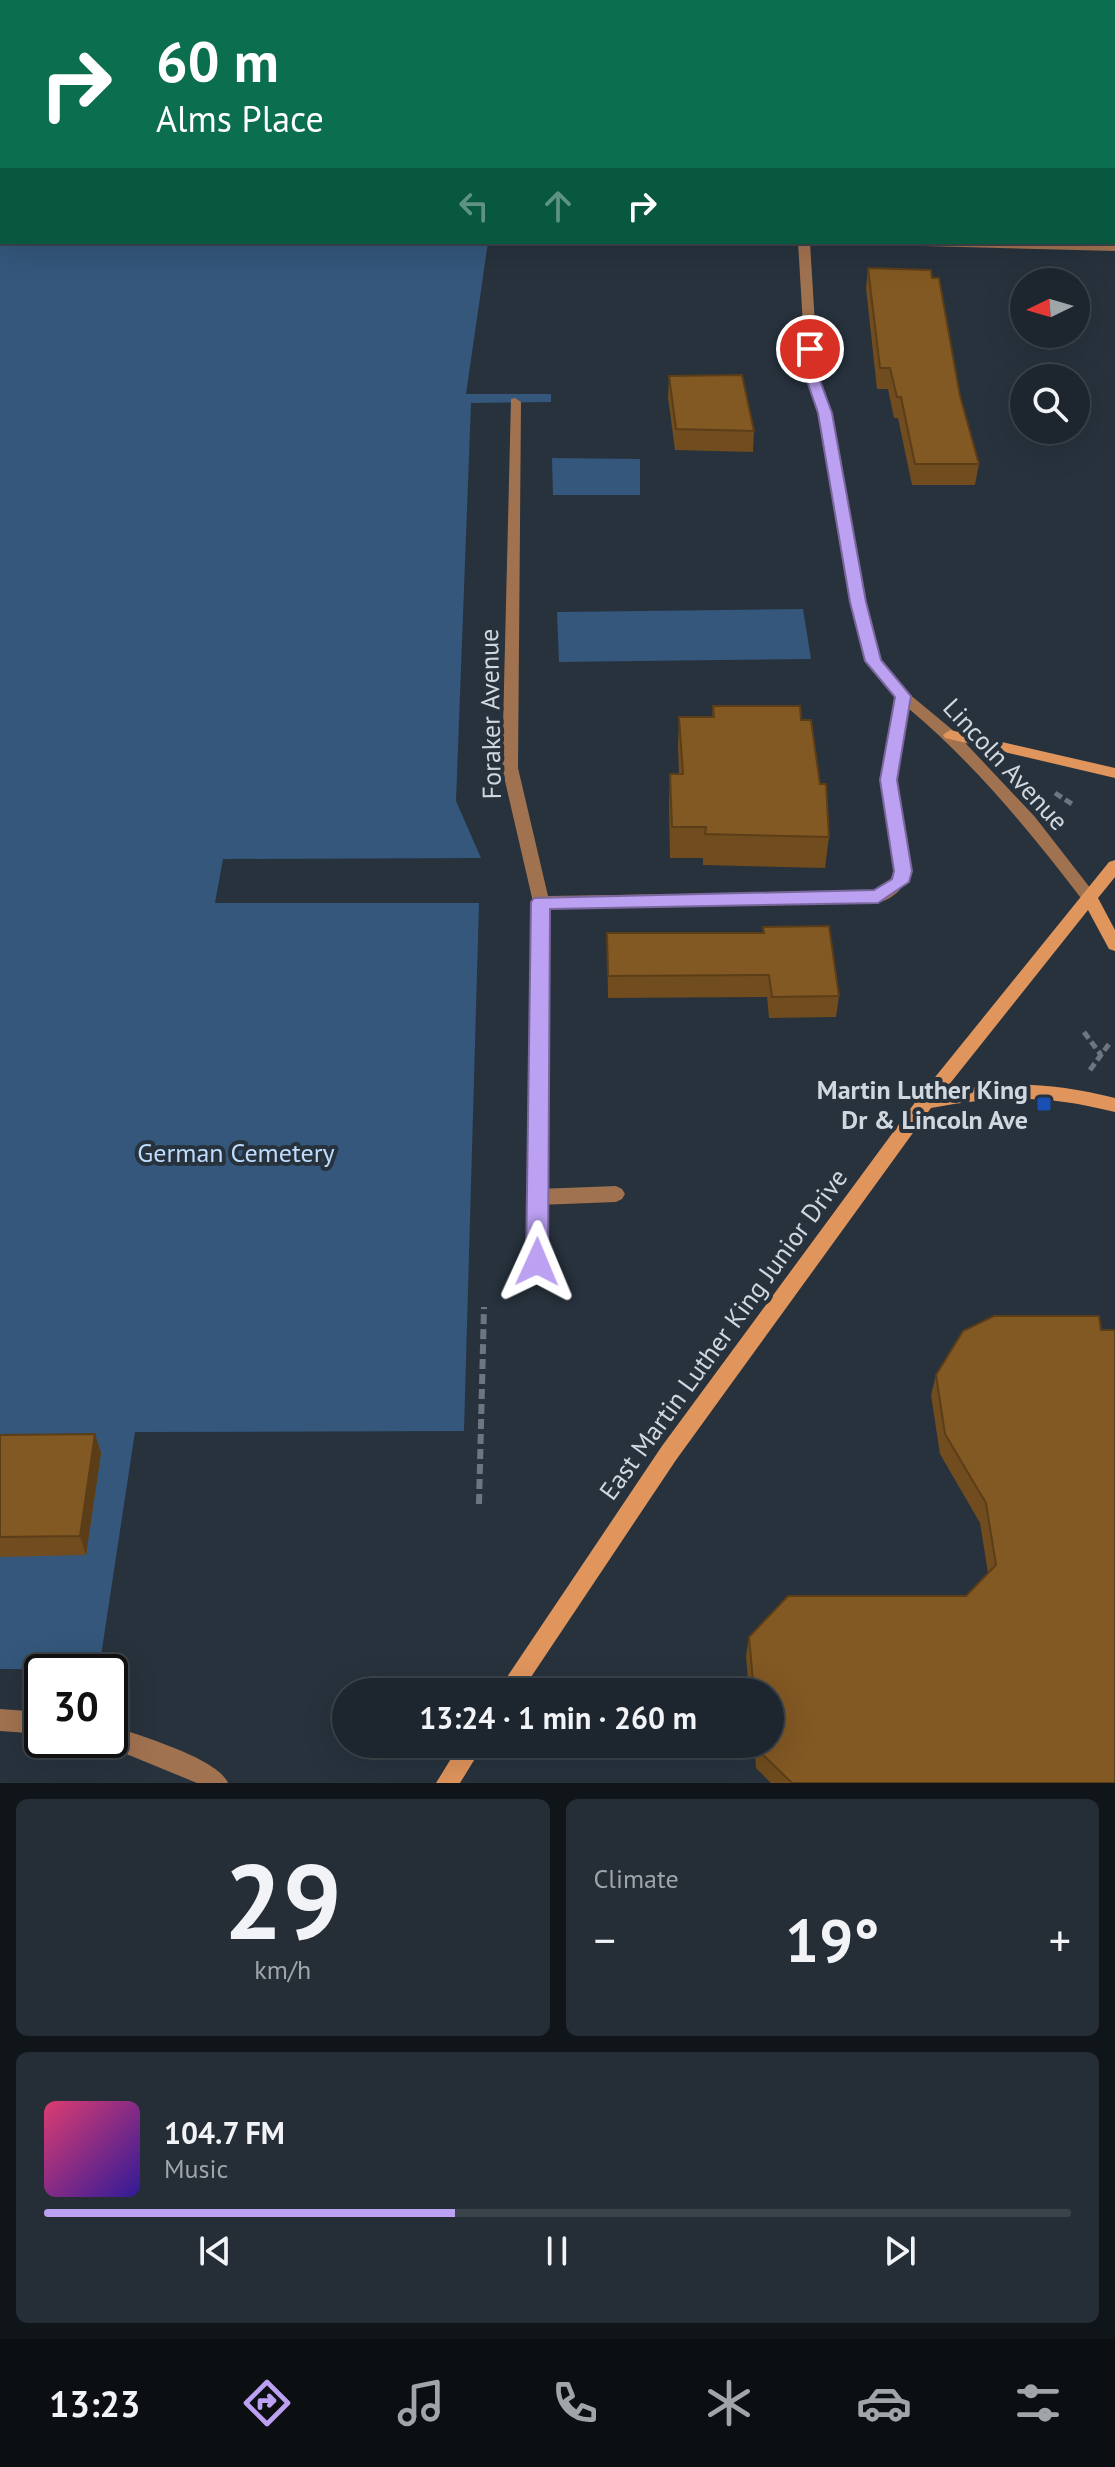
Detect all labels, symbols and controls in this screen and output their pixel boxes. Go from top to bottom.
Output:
text: 60 m [156,25,279,97]
icon: right [24,32,128,136]
text: Alms Place [156,95,324,142]
icon: left [452,184,496,228]
icon: ahead [536,184,580,228]
icon: right [620,184,664,228]
north arrow [1010,268,1090,348]
map controls [1010,268,1090,444]
pin [776,315,844,383]
icon: arrive [788,327,832,371]
button: search [1010,364,1090,444]
street label: Foraker Avenue [472,628,508,800]
street label: Lincoln Avenue [936,691,1076,837]
place label: Martin Luther King Dr & Lincoln Ave [817,1073,1028,1136]
marker: Martin Luther King Dr & Lincoln Ave [1035,1095,1053,1113]
park label: German Cemetery [137,1136,335,1169]
street label: East Martin Luther King Junior Drive [592,1162,854,1506]
position arrow [495,1220,579,1304]
speed limit sign: 30 [24,1654,128,1758]
text: 13:24 · 1 min · 260 m [419,1698,697,1737]
text: 29 [224,1833,342,1968]
text: Climate [594,1862,679,1895]
text: 19° [785,1901,879,1979]
text: − [594,1911,616,1968]
text: + [1049,1911,1071,1968]
text: km/h [254,1953,311,1986]
text: 104.7 FM [164,2113,285,2152]
text: Music [164,2152,228,2185]
icon: previous [193,2229,237,2273]
icon: pause [535,2229,579,2273]
icon: next [878,2229,922,2273]
icon: directions [239,2375,295,2431]
icon: music [393,2375,449,2431]
icon: phone [547,2375,603,2431]
icon: climate [701,2375,757,2431]
icon: car [856,2375,912,2431]
icon: filters [1010,2375,1066,2431]
text: 13:23 [49,2380,140,2427]

